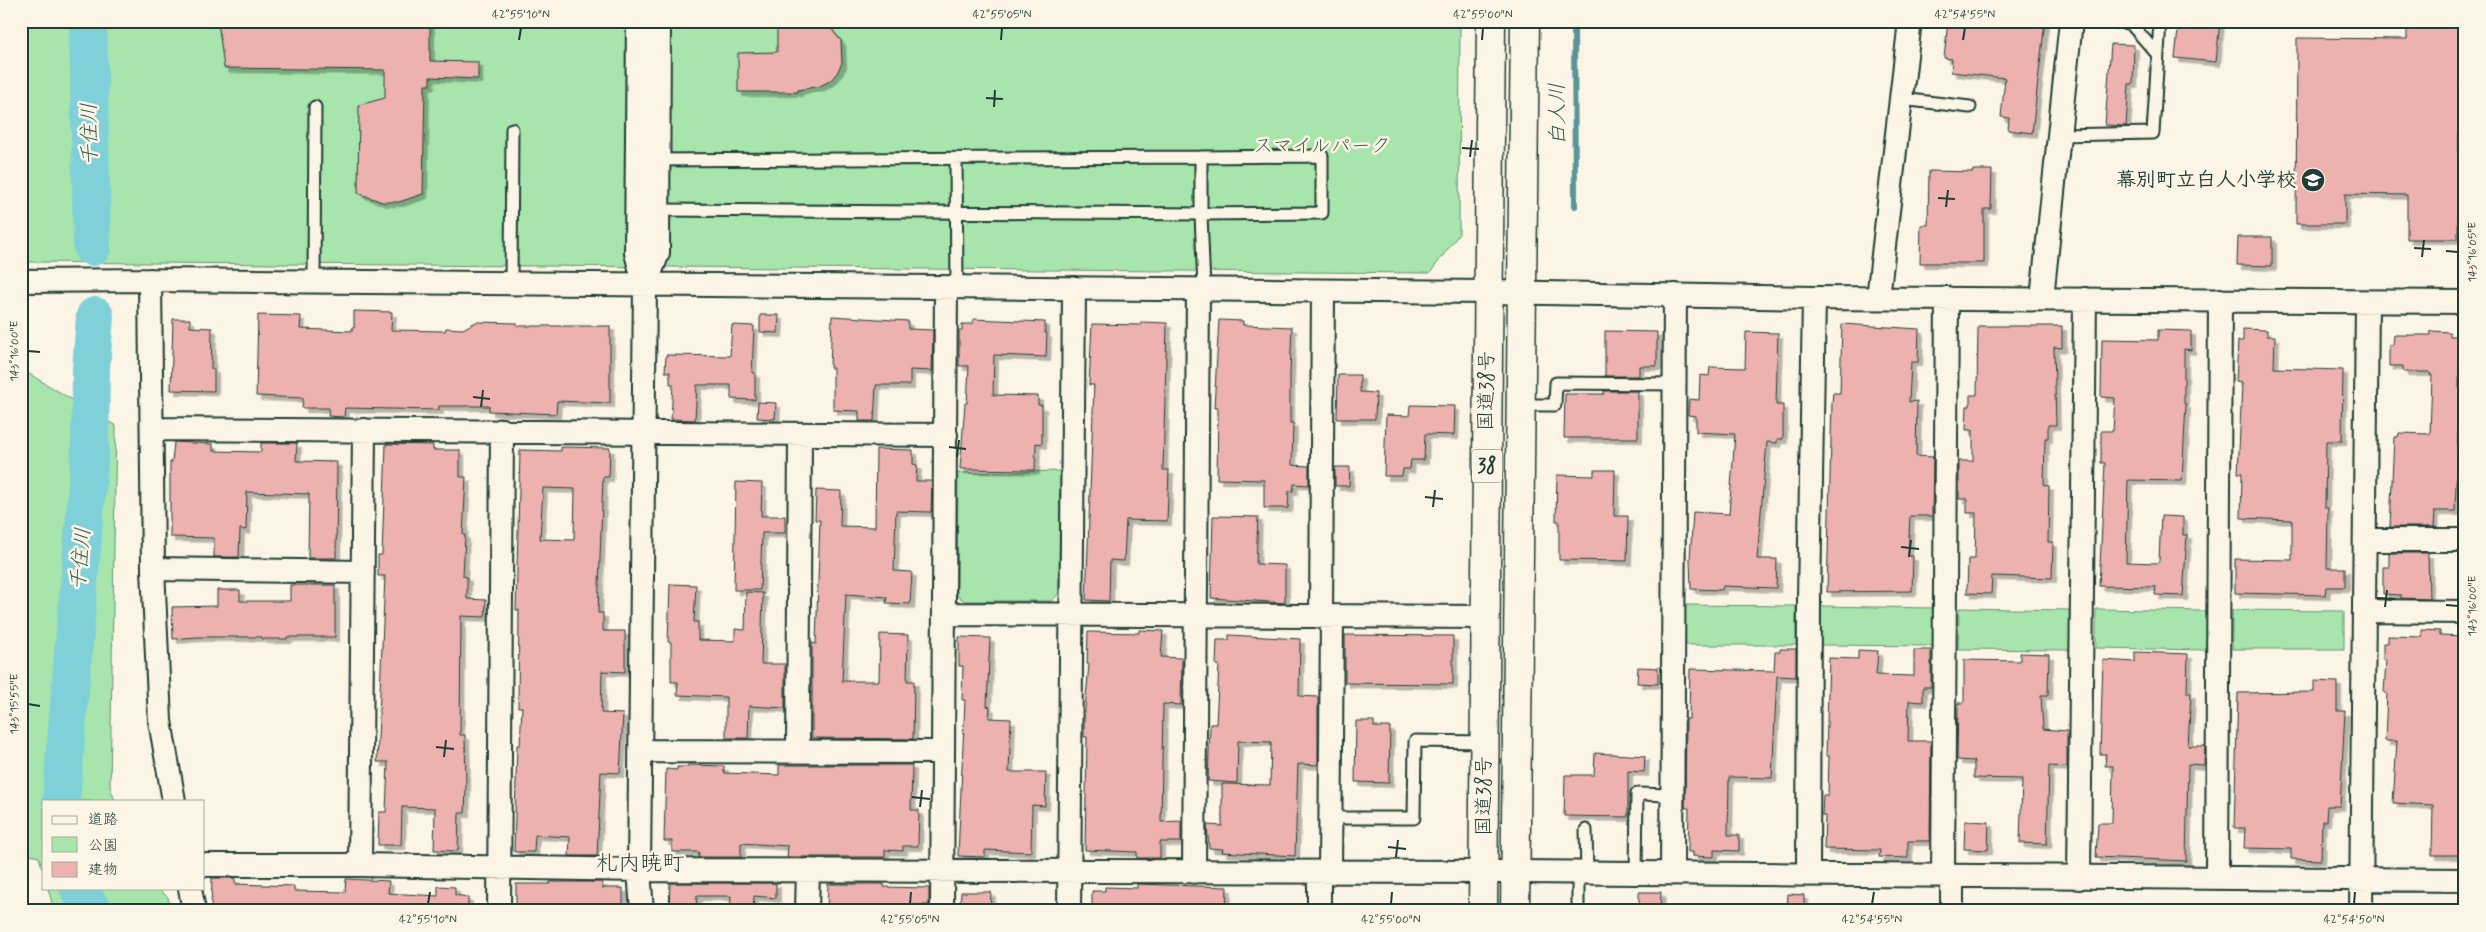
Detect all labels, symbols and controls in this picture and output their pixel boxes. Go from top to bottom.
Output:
text: 42°55'10"N [492,7,550,23]
text: 42°55'05"N [973,7,1031,23]
text: 42°55'00"N [1453,7,1513,23]
text: 42°54'55"N [1935,7,1995,23]
water label: 白人川 [1543,82,1573,146]
water label: 千住川 [75,102,105,166]
park label: スマイルパーク [1253,133,1391,160]
place label: 幕別町立白人小学校 [2116,167,2296,194]
school or university icon: 幕別町立白人小学校 [2300,167,2326,193]
text: 143°16'05"E [2465,222,2481,282]
text: 143°16'00"E [7,320,23,382]
street label: 国道38号 [1473,351,1501,431]
road number: 38 [1472,450,1502,482]
water label: 千住川 [64,526,98,592]
text: 143°16'00"E [2465,575,2481,637]
text: 143°15'55"E [7,674,23,734]
street label: 国道38号 [1471,756,1498,836]
legend [42,800,205,890]
text: 道路 [88,810,118,830]
text: 公園 [88,836,118,856]
district label: 札内暁町 [596,850,684,878]
text: 建物 [88,860,118,880]
text: 42°55'10"N [399,912,457,928]
text: 42°55'05"N [881,912,939,928]
text: 42°55'00"N [1361,912,1421,928]
text: 42°54'55"N [1842,912,1902,928]
text: 42°54'50"N [2324,912,2384,928]

